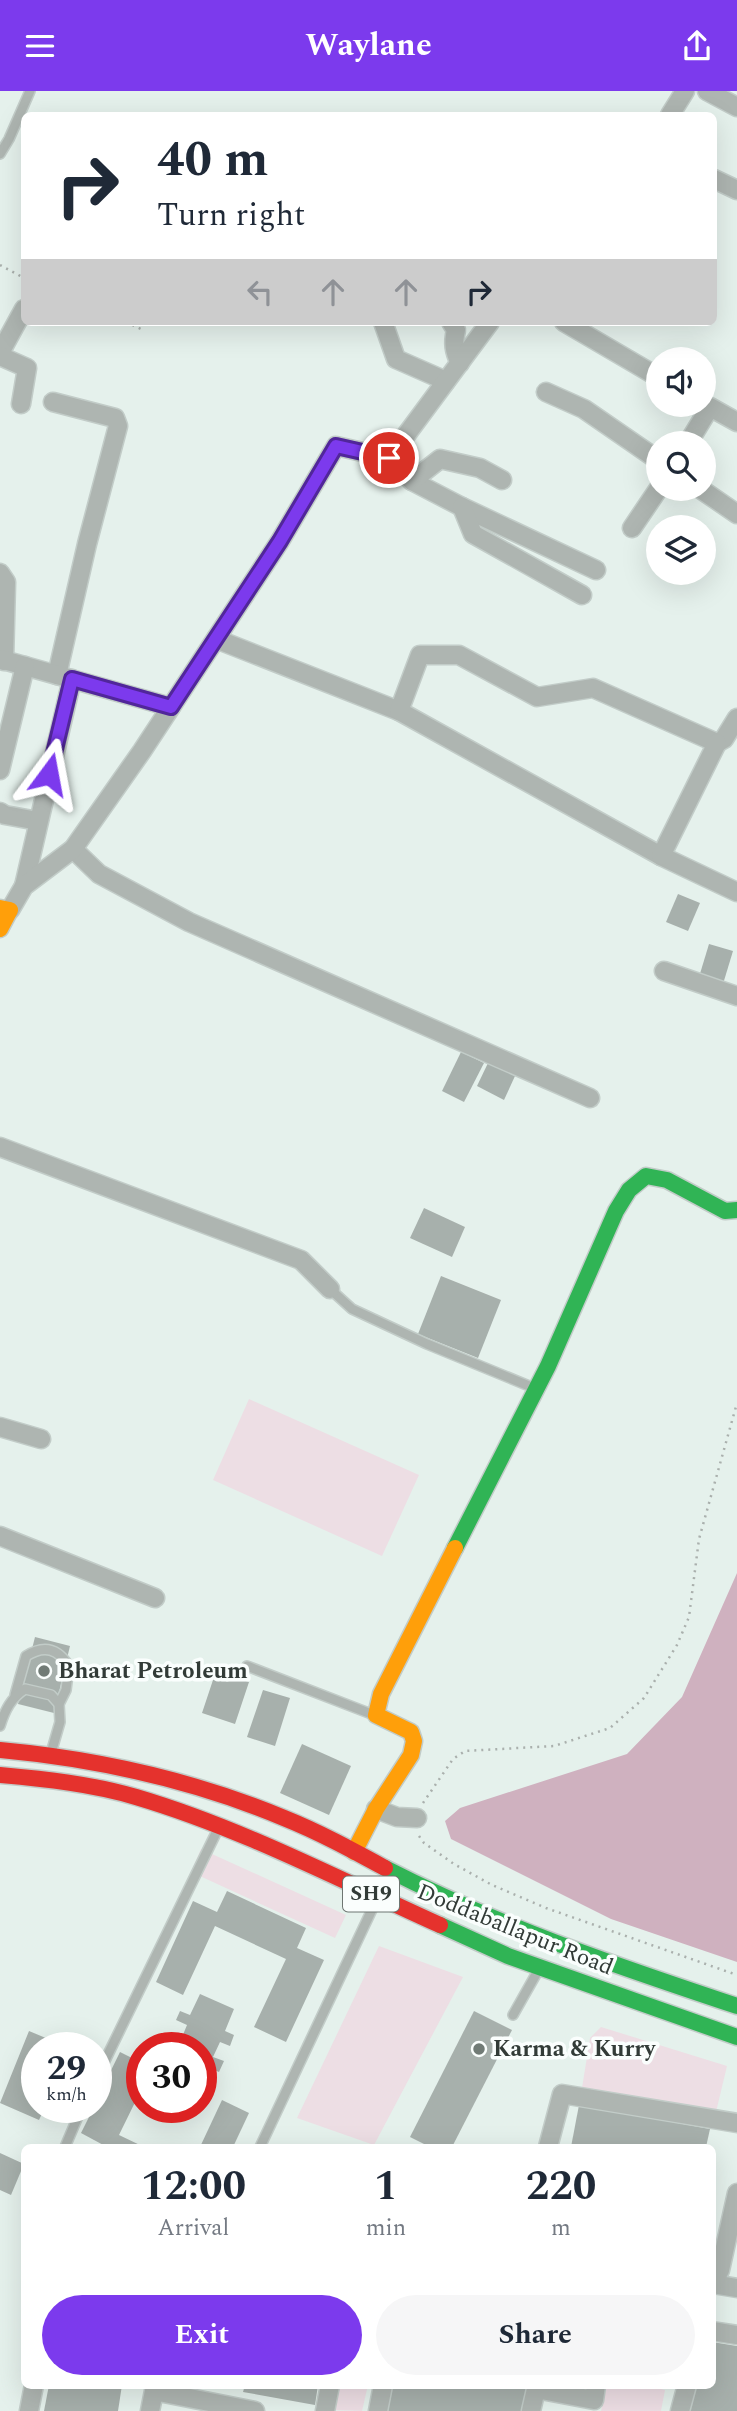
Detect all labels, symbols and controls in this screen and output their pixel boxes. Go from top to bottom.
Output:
text: Waylane [305,21,432,70]
icon: menu [21,27,59,65]
icon: share [678,27,716,65]
text: 40 m [157,123,268,198]
icon: right [42,140,133,231]
text: Turn right [157,191,305,240]
icon: left [241,273,279,311]
icon: ahead [314,273,352,311]
icon: ahead [387,273,425,311]
icon: right [460,273,498,311]
map controls [646,347,716,585]
button: sound [646,347,716,417]
pin [359,428,419,488]
button: search [646,431,716,501]
icon: arrive [370,439,408,477]
button: layers [646,515,716,585]
position arrow [12,737,86,811]
place label: Bharat Petroleum [58,1654,248,1689]
marker: Bharat Petroleum [36,1663,52,1679]
street label: Doddaballapur Road [412,1875,618,1985]
road number: SH9 [343,1877,399,1911]
speed limit sign: 30 [126,2032,217,2123]
place label: Karma & Kurry [493,2032,656,2067]
marker: Karma & Kurry [471,2041,487,2057]
text: 29 [47,2042,86,2095]
text: km/h [46,2081,87,2108]
text: 12:00 [141,2155,246,2218]
text: 1 [374,2155,398,2218]
text: 220 [526,2155,596,2218]
text: Arrival [158,2211,229,2246]
text: min [366,2211,406,2246]
text: m [551,2211,571,2246]
button: Exit [42,2295,362,2375]
button: Share [376,2295,695,2375]

